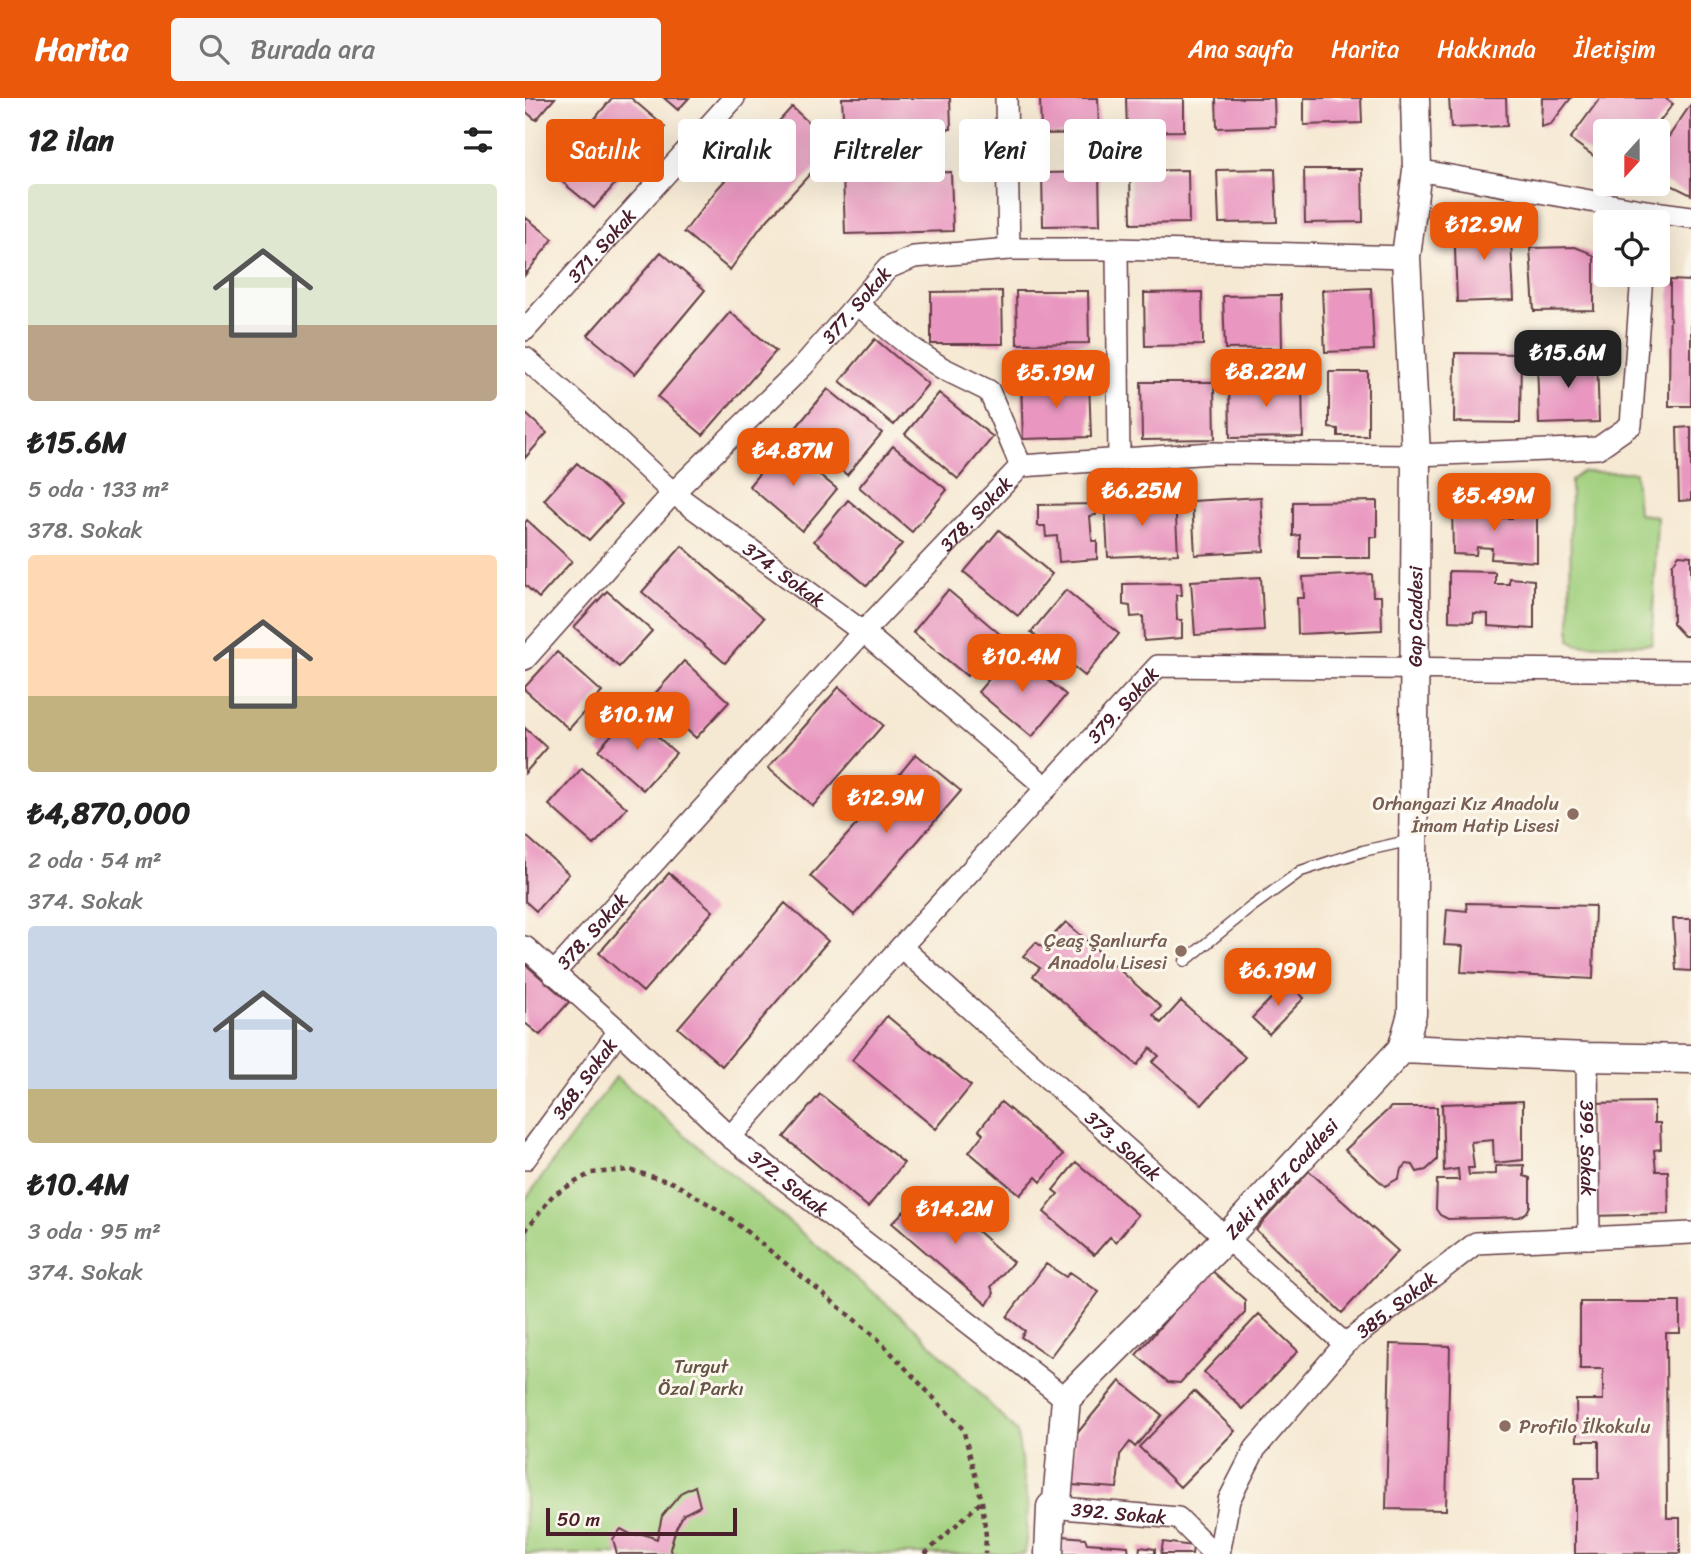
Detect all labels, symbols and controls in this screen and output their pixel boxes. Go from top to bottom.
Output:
search box [171,18,661,81]
text: Harita [35,20,129,78]
text: Burada ara [251,26,375,72]
text: Ana sayfa [1188,28,1293,70]
text: Harita [1331,28,1399,70]
text: Hakkında [1437,28,1536,70]
text: İletişim [1574,28,1656,70]
icon: search [195,30,233,68]
text: 12 ilan [28,113,114,167]
chip: Satılık [546,119,664,182]
chip: Kiralık [678,119,796,182]
chip: Filtreler [810,119,945,182]
chip: Yeni [959,119,1050,182]
chip: Daire [1064,119,1166,182]
north arrow [1593,119,1669,196]
map controls [1593,119,1670,287]
icon: filters [459,121,497,159]
street label: 371. Sokak [558,200,644,290]
pin: ₺12.9M [1427,202,1541,262]
text: ₺12.9M [1446,204,1522,245]
button: locate [1593,210,1670,287]
icon: home [200,230,326,356]
street label: 377. Sokak [813,259,899,351]
pin: ₺15.6M [1511,330,1625,390]
text: ₺15.6M [1530,332,1606,373]
pin: ₺5.19M [999,350,1113,410]
pin: ₺8.22M [1209,350,1323,409]
text: ₺8.22M [1227,351,1305,392]
text: ₺5.19M [1018,352,1094,393]
text: ₺15.6M [28,415,126,469]
pin: ₺4.87M [736,428,850,488]
text: ₺4.87M [753,430,833,471]
street label: 378. Sokak [931,468,1020,559]
pin: ₺6.25M [1085,468,1199,528]
text: 5 oda · 133 m² [28,469,169,510]
text: ₺6.25M [1103,470,1181,511]
pin: ₺5.49M [1437,474,1551,533]
text: ₺5.49M [1454,475,1534,516]
text: 378. Sokak [28,510,143,551]
street label: 374. Sokak [736,533,832,616]
street label: Gap Caddesi [1398,565,1432,667]
icon: home [200,601,326,727]
pin: ₺10.4M [965,634,1079,694]
text: ₺10.4M [983,636,1061,677]
street label: 379. Sokak [1078,658,1167,751]
pin: ₺10.1M [580,692,694,752]
text: ₺10.1M [601,694,673,735]
pin: ₺12.9M [829,776,943,835]
text: ₺12.9M [848,777,924,818]
text: ₺4,870,000 [28,786,191,840]
place label: Orhangazi Kız Anadolu İmam Hatip Lisesi [1372,787,1560,842]
marker: Orhangazi Kız Anadolu İmam Hatip Lisesi [1565,806,1581,822]
text: 2 oda · 54 m² [28,840,162,881]
text: 374. Sokak [28,881,143,922]
street label: 378. Sokak [548,885,636,977]
place label: Çeaş Şanlıurfa Anadolu Lisesi [1044,924,1168,979]
marker: Çeaş Şanlıurfa Anadolu Lisesi [1173,943,1189,959]
pin: ₺6.19M [1221,948,1335,1008]
text: ₺6.19M [1240,950,1316,991]
icon: home [200,972,326,1098]
street label: 368. Sokak [543,1030,626,1126]
street label: 399. Sokak [1571,1100,1605,1196]
street label: 373. Sokak [1077,1102,1169,1189]
street label: Zeki Hafız Caddesi [1216,1110,1347,1247]
street label: 372. Sokak [741,1141,836,1225]
text: ₺10.4M [28,1157,129,1211]
pin: ₺14.2M [898,1186,1012,1246]
text: ₺14.2M [917,1188,993,1229]
text: 3 oda · 95 m² [28,1211,161,1252]
text: 374. Sokak [28,1252,143,1293]
street label: 385. Sokak [1348,1262,1444,1347]
park label: Turgut Özal Parkı [658,1350,744,1405]
place label: Profilo İlkokulu [1519,1410,1650,1443]
marker: Profilo İlkokulu [1497,1418,1513,1434]
street label: 392. Sokak [1070,1492,1168,1533]
text: 50 m [557,1503,600,1536]
scale bar [546,1505,737,1537]

